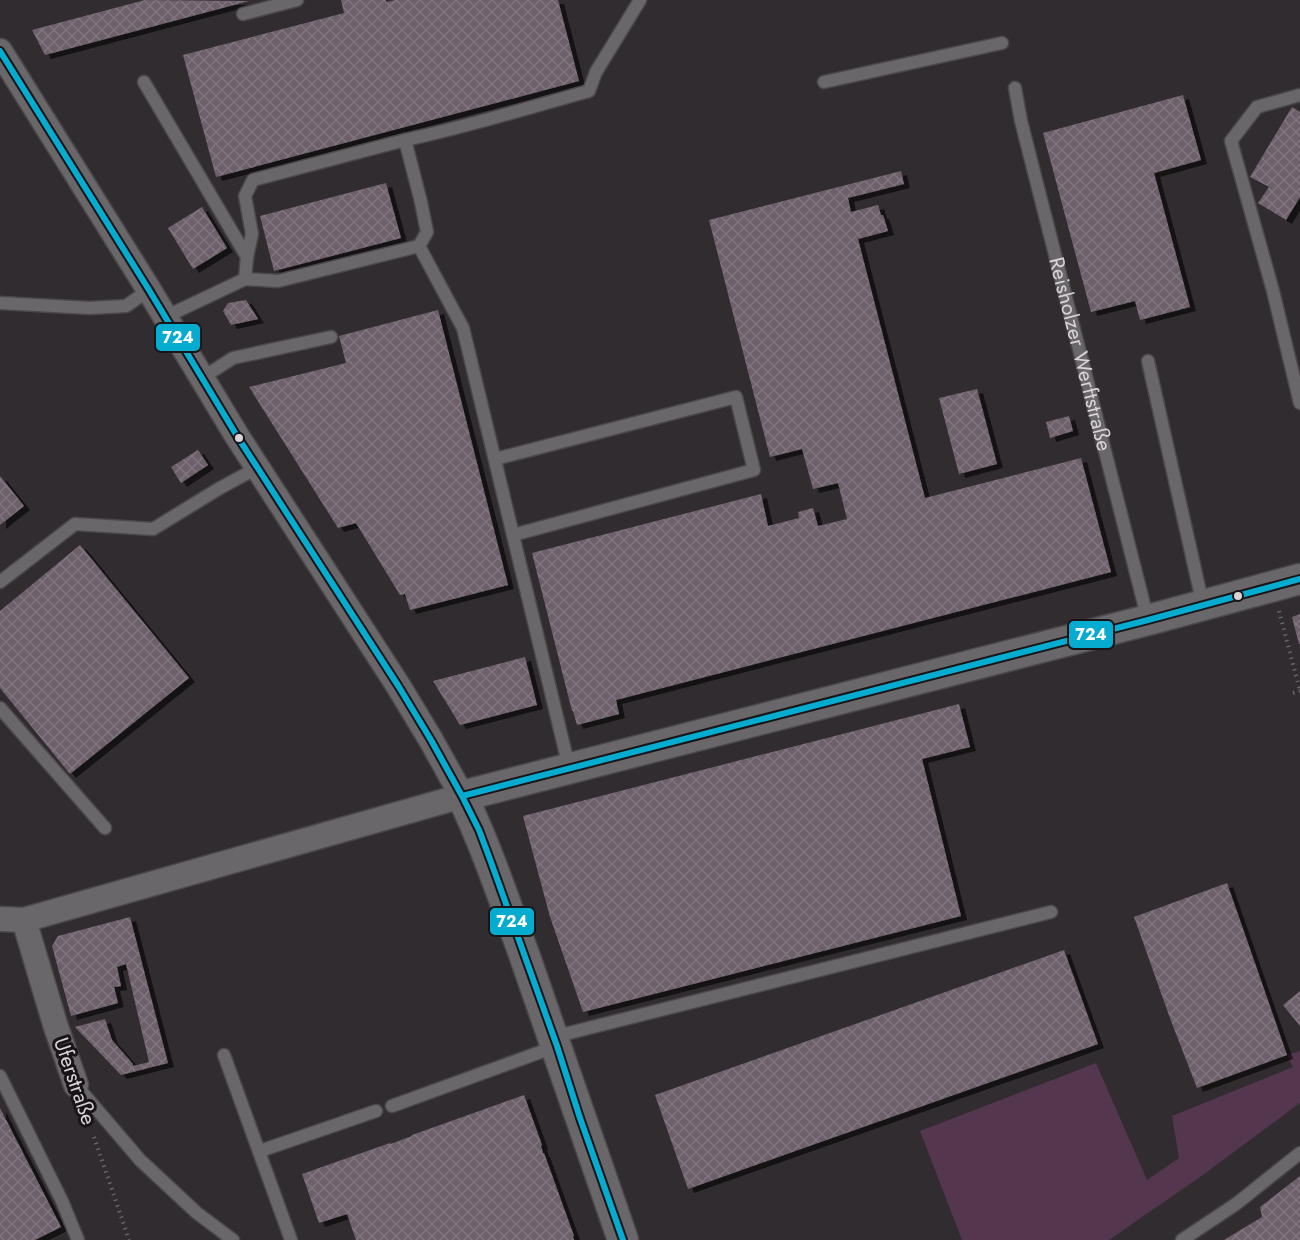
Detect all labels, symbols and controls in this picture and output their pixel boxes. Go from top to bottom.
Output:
street label: Reisholzer Werftstraße [1041,254,1119,454]
line badge: 724 [155,323,201,352]
text: 724 [162,326,194,349]
unlabelled marker [233,432,245,444]
unlabelled marker [1232,590,1244,602]
line badge: 724 [1068,620,1114,649]
text: 724 [1075,623,1107,646]
line badge: 724 [489,907,535,936]
text: 724 [496,910,528,933]
street label: Uferstraße [46,1033,104,1129]

